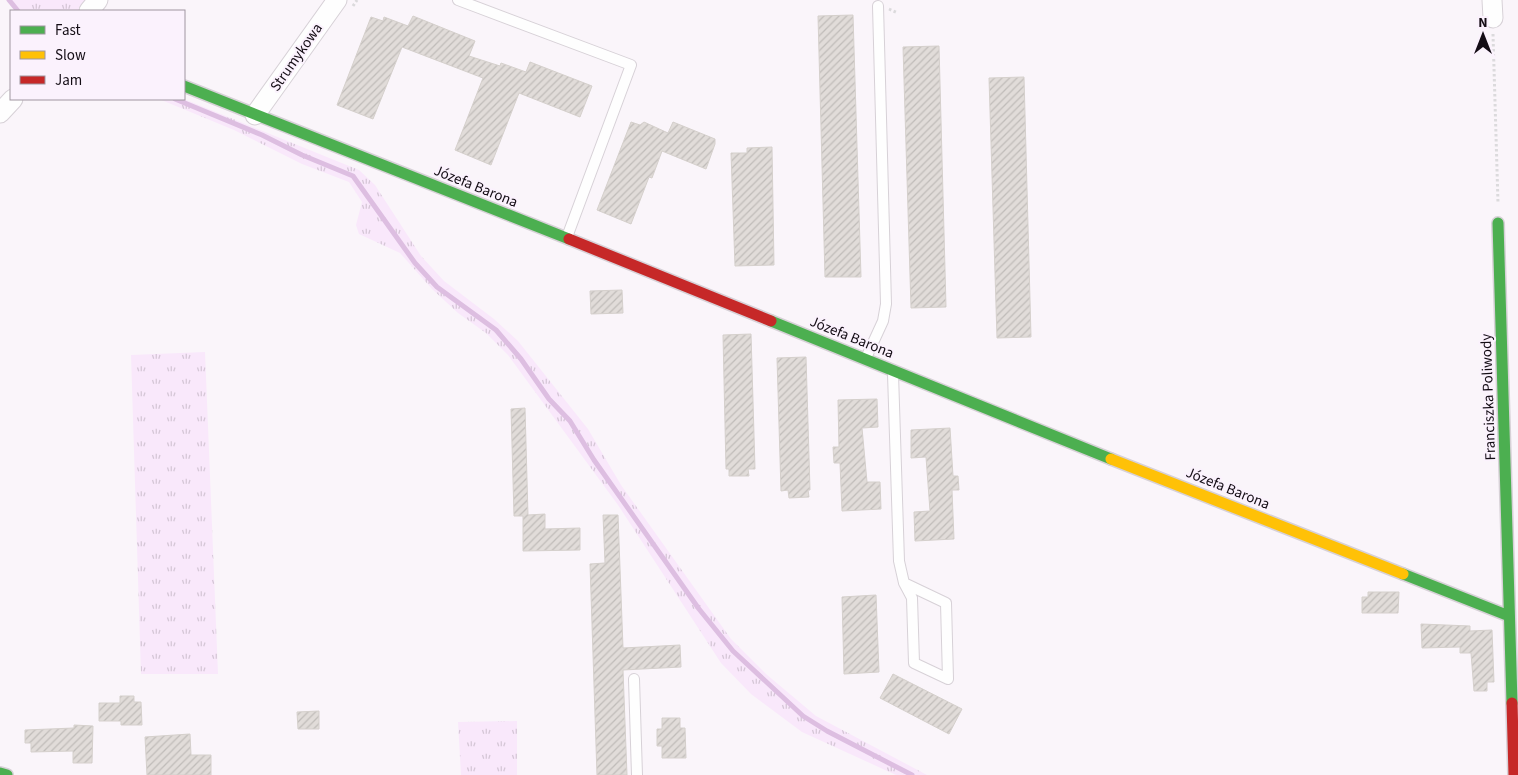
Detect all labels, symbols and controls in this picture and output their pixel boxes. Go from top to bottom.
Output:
legend [10,10,185,100]
north arrow [1458,10,1508,60]
text: N [1478,13,1488,33]
street label: Strumykowa [265,19,328,96]
text: Fast [55,20,81,41]
text: Slow [55,45,86,66]
text: Jam [55,70,82,91]
street label: Józefa Barona [431,160,521,213]
street label: Józefa Barona [807,311,897,364]
street label: Franciszka Poliwody [1476,333,1501,461]
street label: Józefa Barona [1183,462,1273,515]

